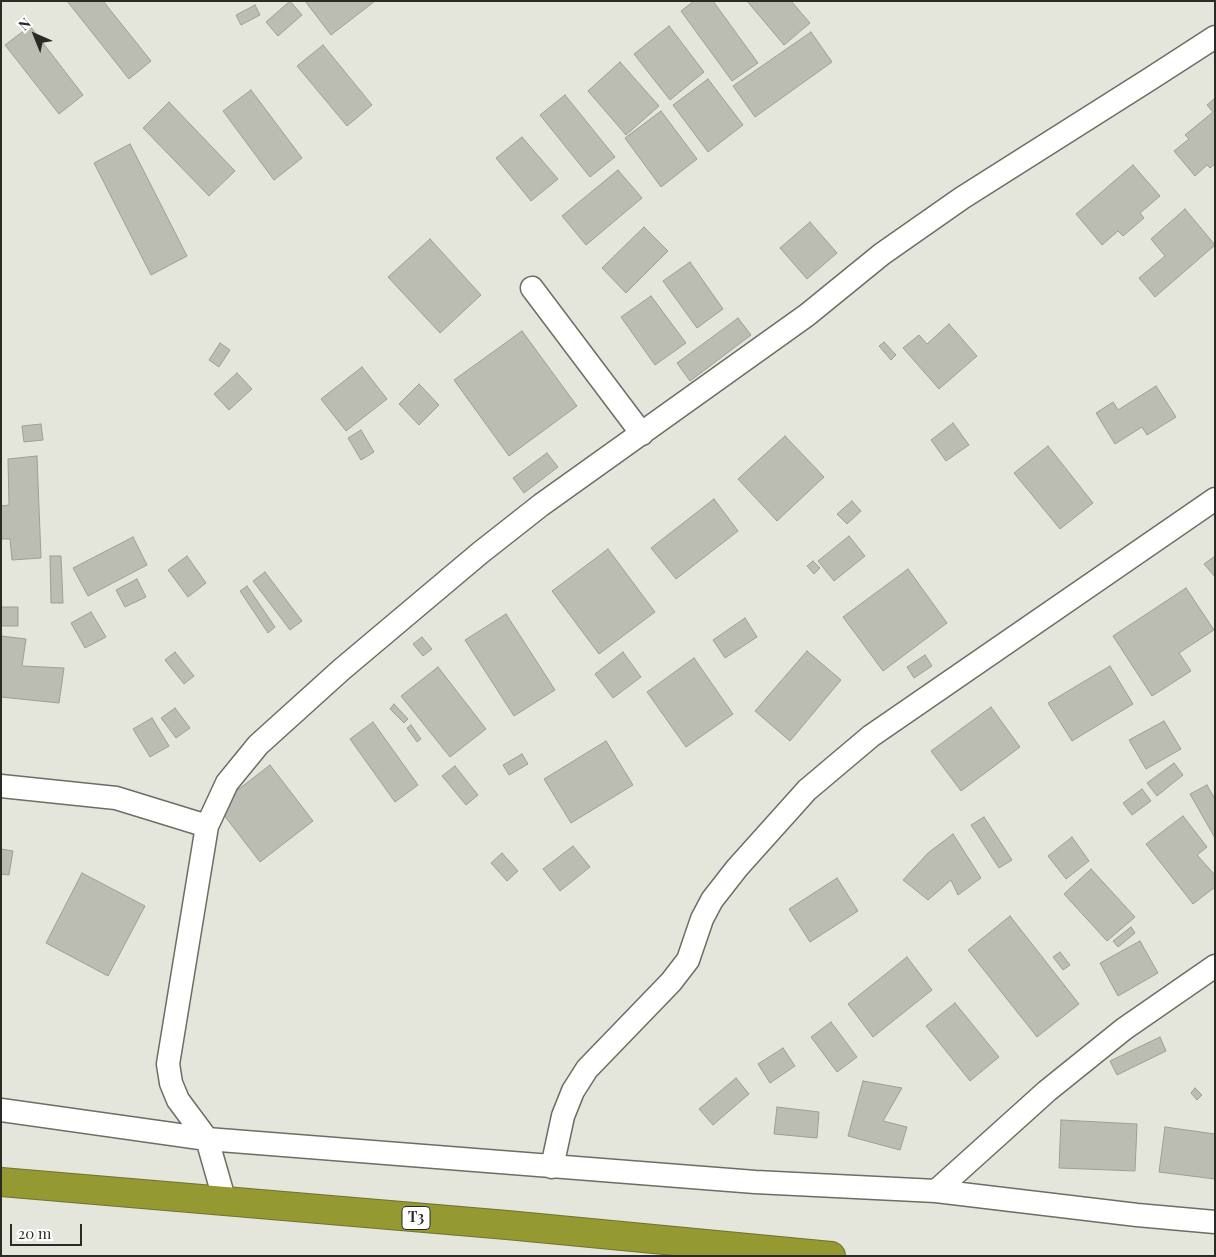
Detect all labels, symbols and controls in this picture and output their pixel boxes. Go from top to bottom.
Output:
north arrow [10,10,60,60]
text: N [14,14,34,34]
road number: T3 [402,1206,430,1230]
scale bar [12,1214,85,1246]
text: 20 m [18,1223,51,1243]

